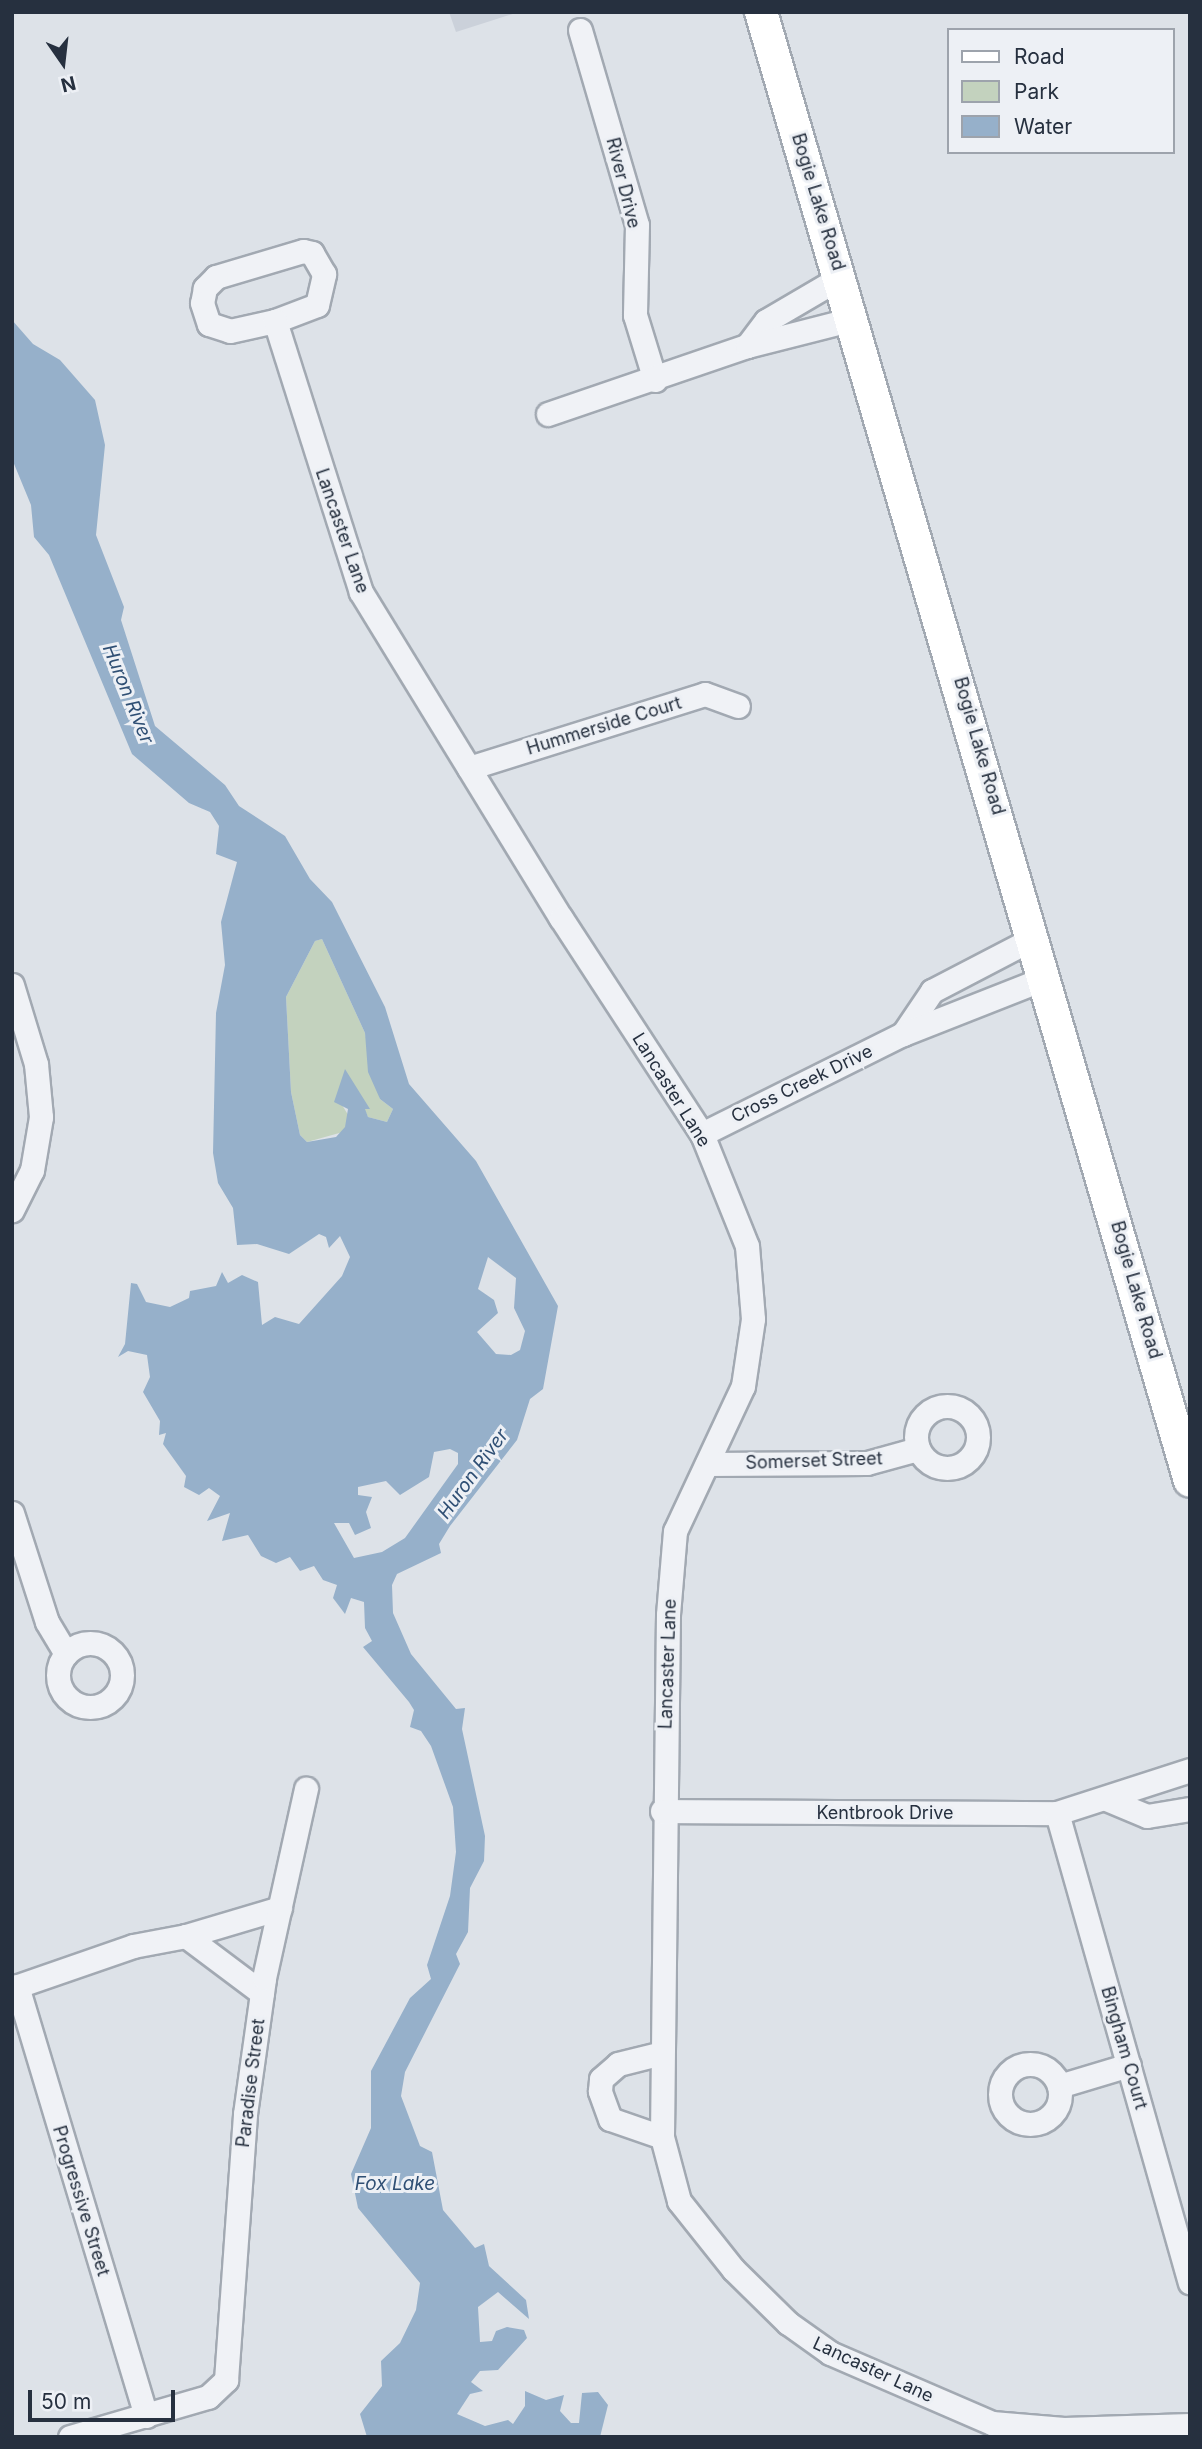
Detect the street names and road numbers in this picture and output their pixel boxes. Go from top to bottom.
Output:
street label: Bogie Lake Road [787,131,849,273]
street label: River Drive [601,135,645,231]
street label: Lancaster Lane [311,466,373,596]
street label: Bogie Lake Road [949,675,1009,817]
street label: Hummerside Court [524,692,684,760]
street label: Lancaster Lane [627,1029,715,1151]
street label: Cross Creek Drive [728,1040,876,1128]
street label: Bogie Lake Road [1106,1219,1166,1361]
street label: Somerset Street [745,1448,883,1474]
street label: Lancaster Lane [655,1598,681,1730]
street label: Kentbrook Drive [816,1802,954,1824]
street label: Bingham Court [1096,1984,1152,2112]
street label: Paradise Street [232,2017,270,2149]
street label: Progressive Street [48,2123,114,2279]
street label: Lancaster Lane [809,2333,937,2407]

